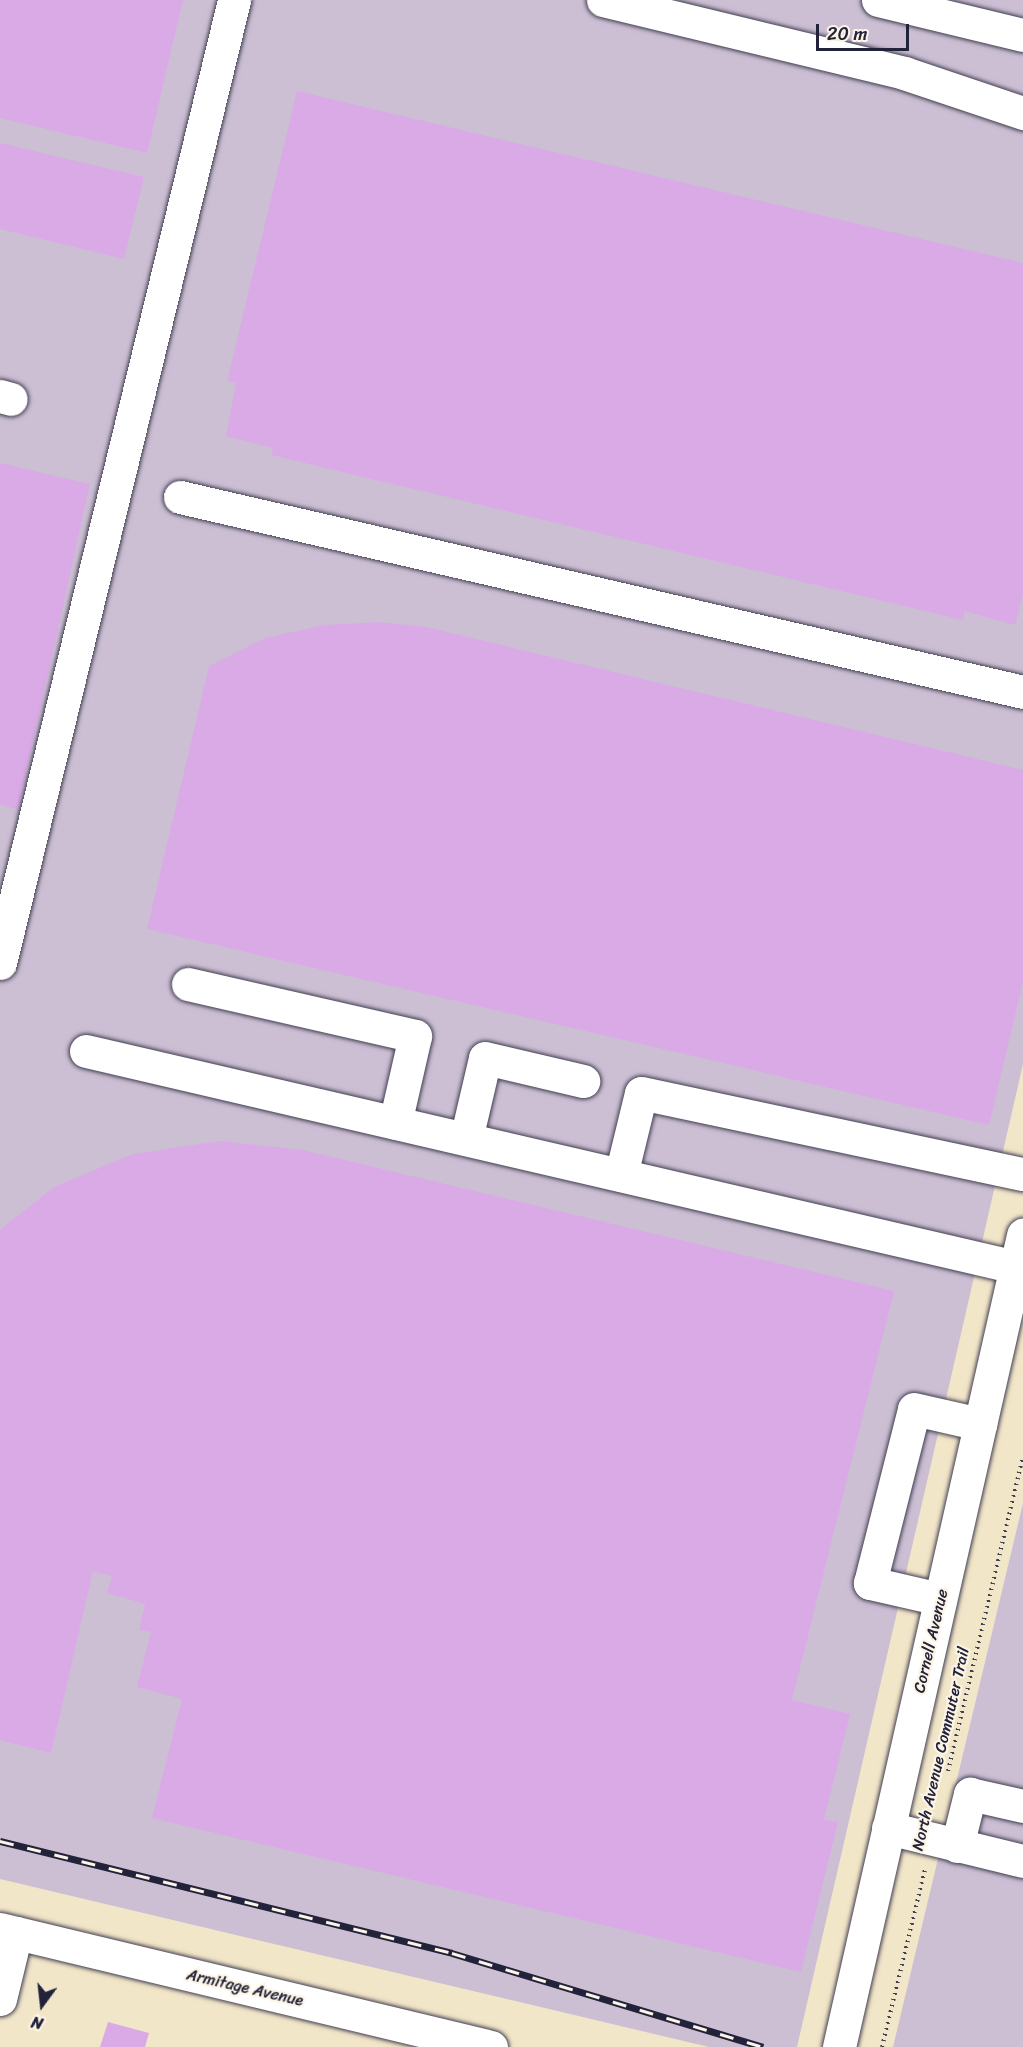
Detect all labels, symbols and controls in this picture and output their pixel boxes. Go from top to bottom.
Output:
scale bar [819,12,912,50]
text: 20 m [827,18,867,50]
street label: Cornell Avenue [910,1587,952,1695]
street label: North Avenue Commuter Trail [908,1646,974,1852]
street label: Armitage Avenue [185,1965,305,2011]
north arrow [12,1975,72,2035]
text: N [28,2007,46,2038]

